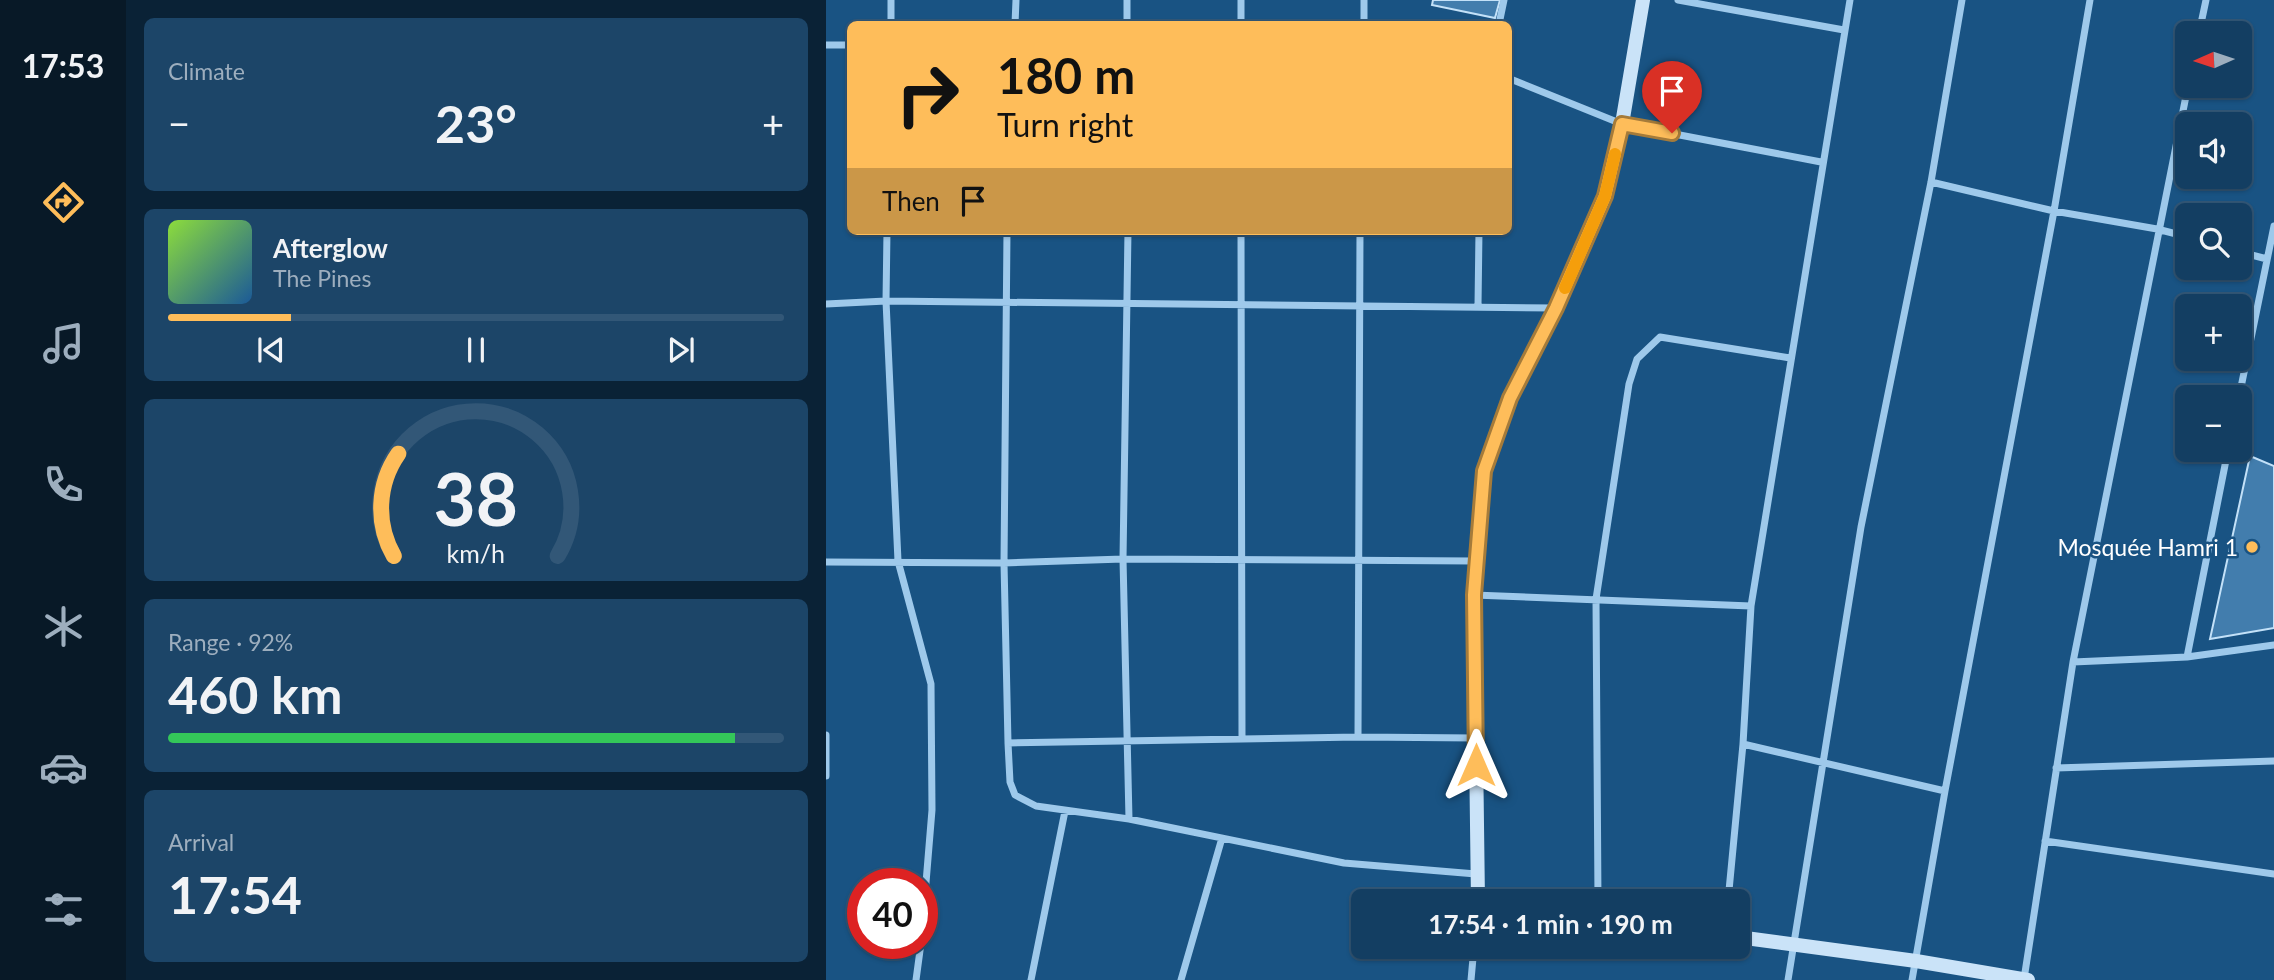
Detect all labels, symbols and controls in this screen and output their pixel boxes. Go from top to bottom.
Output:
north arrow [2175,21,2252,98]
map controls [2175,21,2252,462]
text: 17:53 [22,46,104,85]
text: 180 m [997,46,1135,104]
icon: right [882,49,973,140]
text: Climate [168,57,245,85]
pin [1642,61,1702,133]
icon: arrive [1653,72,1691,110]
text: 23° [435,92,517,154]
text: − [168,100,190,146]
text: + [762,100,784,146]
text: Turn right [997,105,1133,144]
button: sound [2175,112,2252,189]
icon: directions [39,178,88,227]
icon: arrive [954,182,992,220]
text: Then [882,185,940,217]
button: search [2175,203,2252,280]
text: Afterglow [273,232,388,264]
text: The Pines [273,264,371,292]
button: + [2175,294,2252,371]
icon: music [39,319,88,368]
icon: previous [252,331,290,369]
icon: pause [457,331,495,369]
icon: next [662,331,700,369]
button: − [2175,385,2252,462]
text: 38 [434,454,518,542]
icon: phone [39,460,88,509]
place label: Mosquée Hamri 1 [2057,533,2238,561]
text: km/h [447,538,505,568]
marker: Mosquée Hamri 1 [2244,539,2260,555]
icon: climate [39,602,88,651]
text: Range · 92% [168,628,293,656]
text: 460 km [168,663,342,725]
position arrow [1439,728,1513,802]
icon: car [39,743,88,792]
text: Arrival [168,828,234,856]
text: 17:54 [168,863,302,925]
speed limit sign: 40 [847,868,938,959]
icon: filters [39,885,88,934]
text: 17:54 · 1 min · 190 m [1428,908,1673,940]

